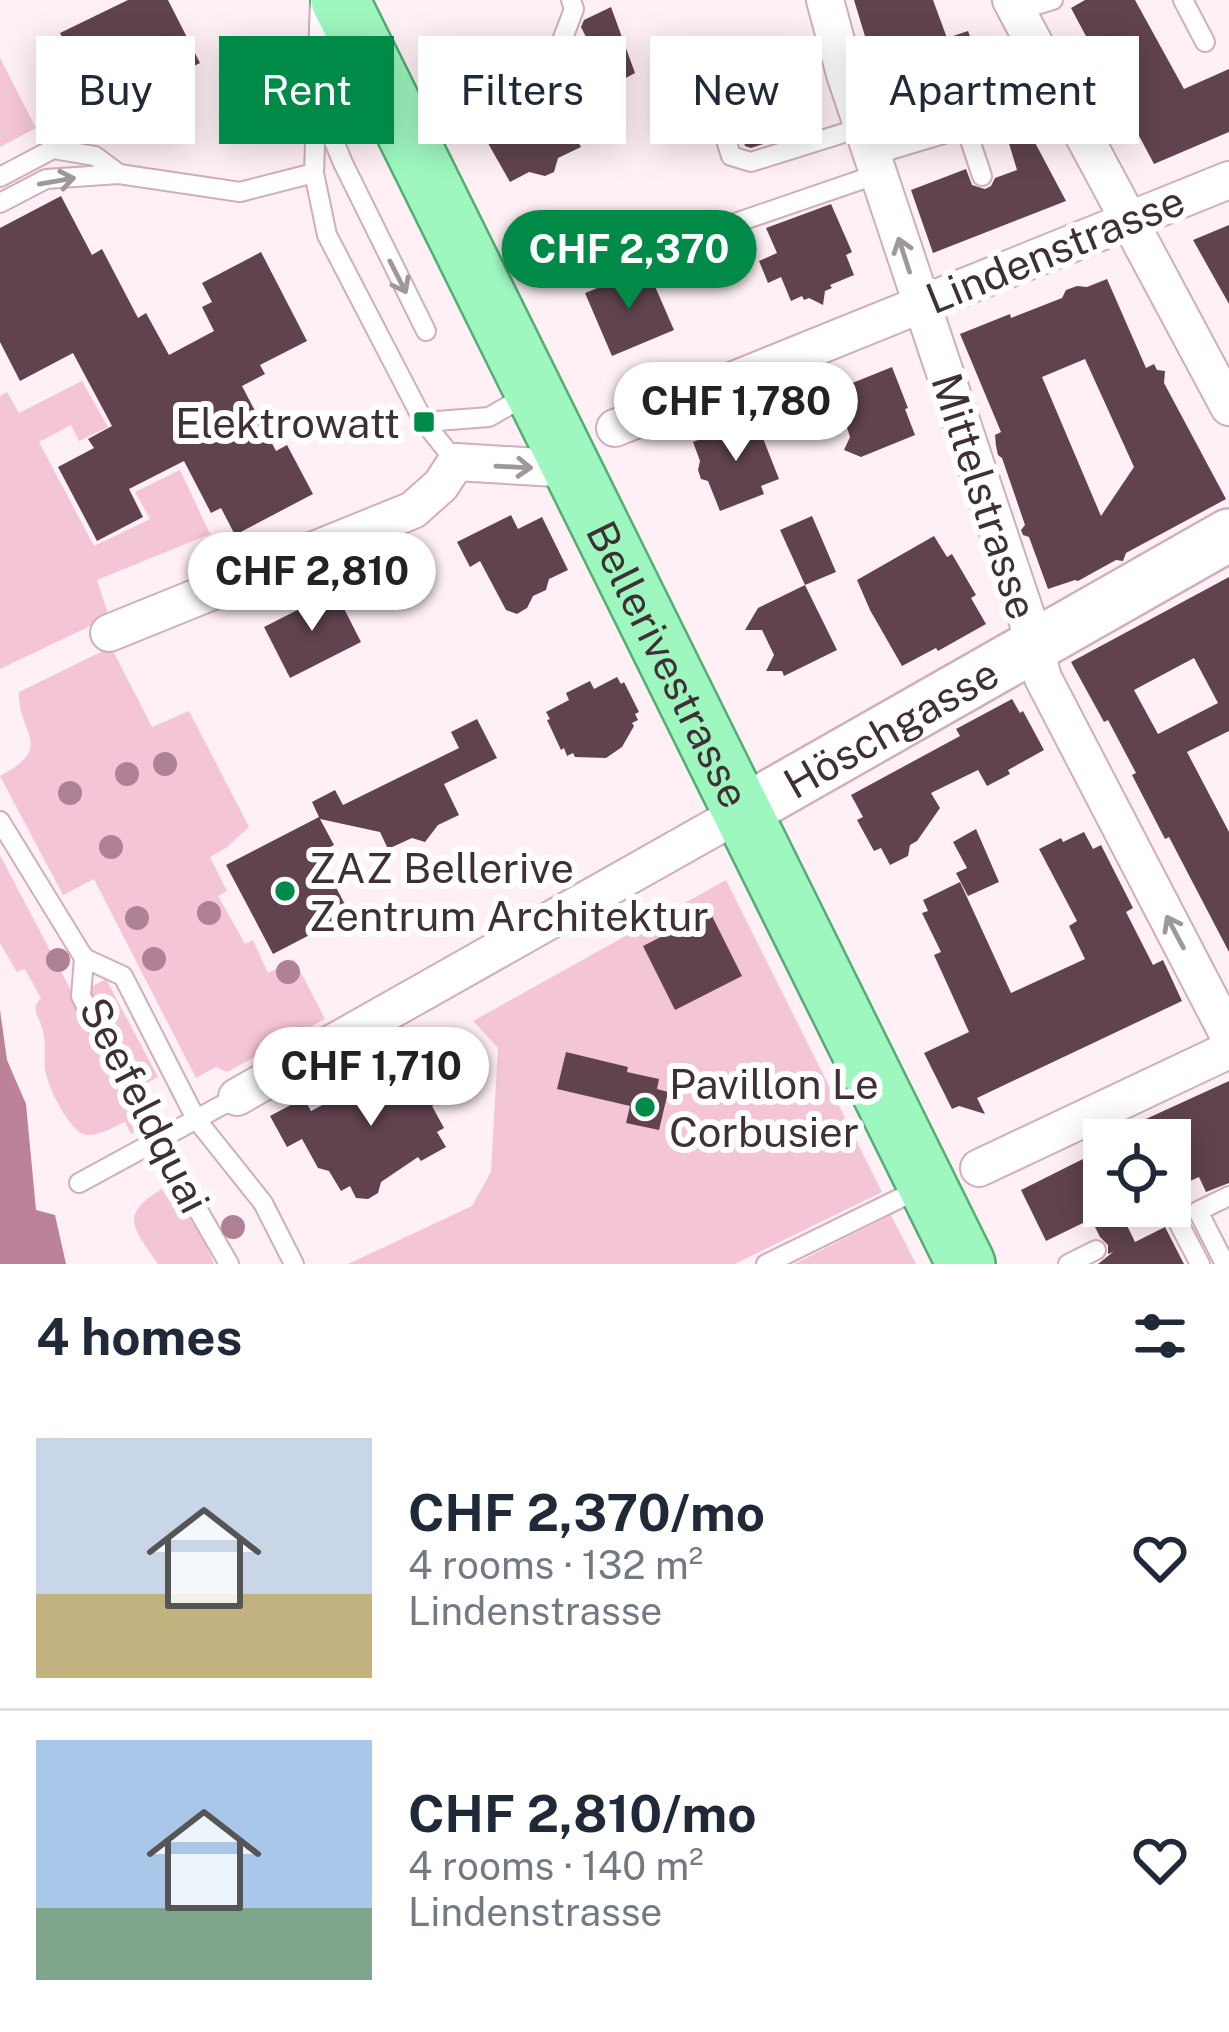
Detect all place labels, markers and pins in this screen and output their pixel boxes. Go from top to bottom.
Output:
pin: CHF 2,370 [492,210,766,312]
pin: CHF 1,780 [599,362,873,464]
place label: Elektrowatt [175,398,400,447]
marker: Elektrowatt [411,409,437,435]
pin: CHF 2,810 [175,532,449,634]
place label: ZAZ Bellerive Zentrum Architektur [309,843,709,940]
marker: ZAZ Bellerive Zentrum Architektur [272,878,298,904]
pin: CHF 1,710 [234,1027,508,1129]
place label: Pavillon Le Corbusier [669,1059,879,1156]
marker: Pavillon Le Corbusier [632,1094,658,1120]

